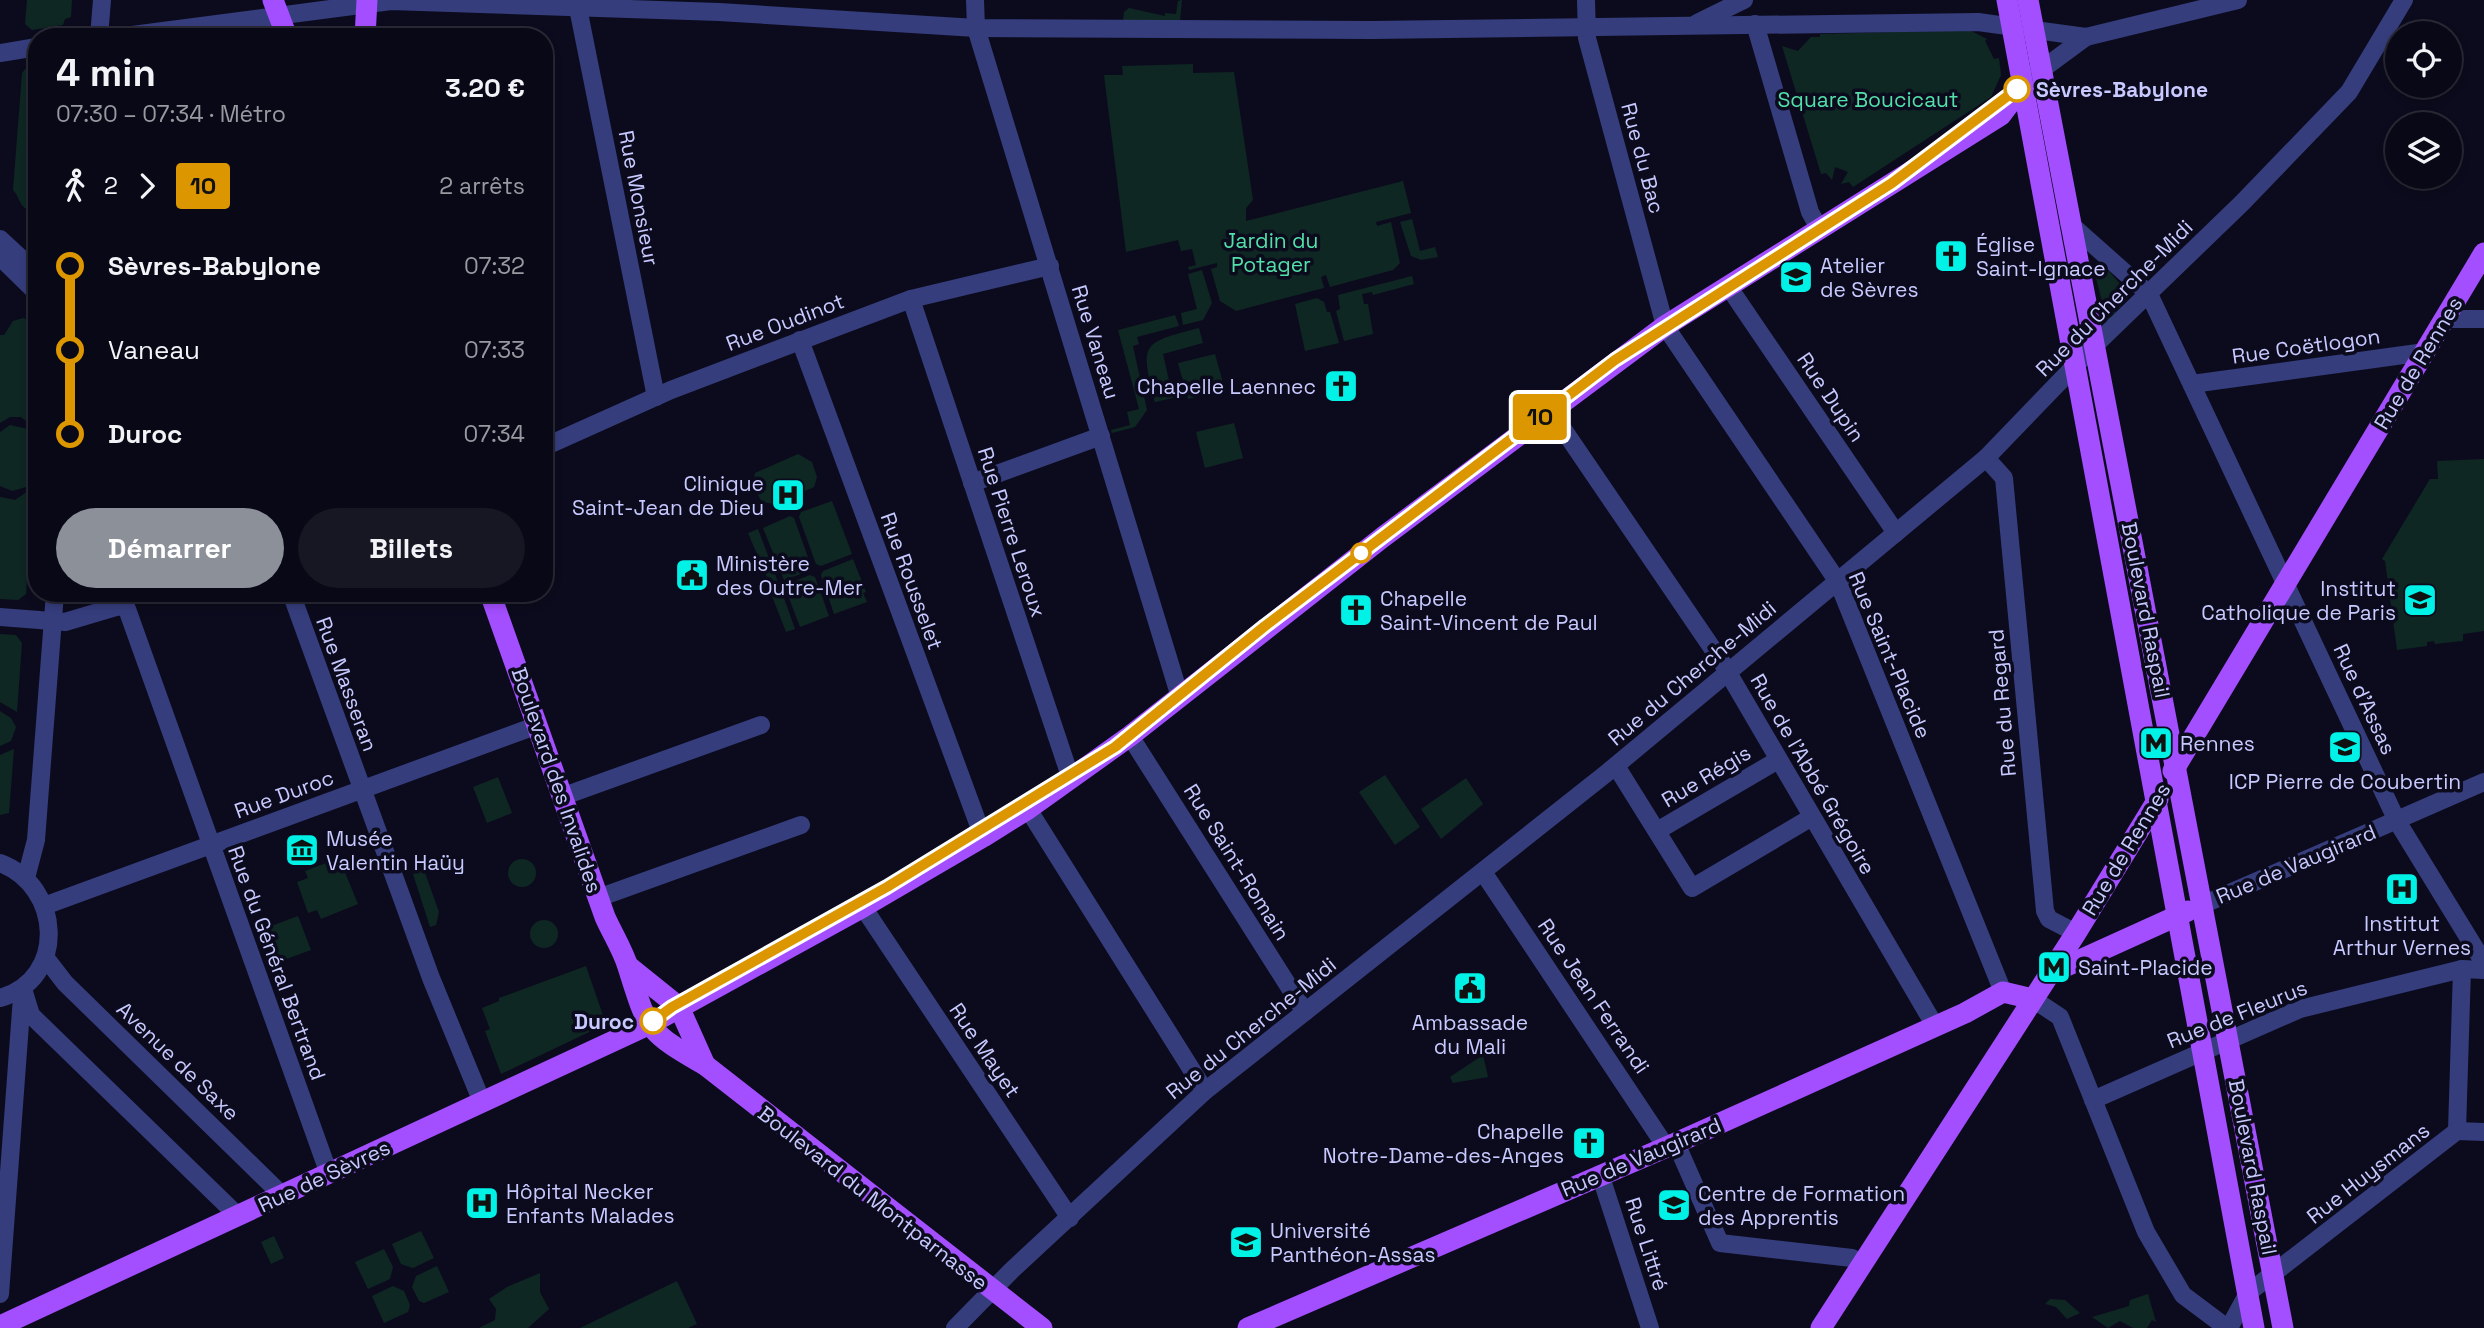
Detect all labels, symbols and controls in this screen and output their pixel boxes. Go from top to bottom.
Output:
map controls [2385,21,2462,189]
button: locate [2385,21,2462,98]
text: 4 min [56,49,156,97]
text: 3.20 € [445,71,525,105]
marker: Sèvres-Babylone [2004,76,2030,102]
place label: Sèvres-Babylone [2036,76,2208,103]
park label: Square Boucicaut [1778,86,1959,113]
text: 07:30 – 07:34 · Métro [56,99,286,129]
street label: Rue du Bac [1615,99,1671,217]
button: layers [2385,112,2462,189]
street label: Rue Monsieur [613,128,665,268]
icon: walk [56,167,94,205]
icon: forward [128,167,166,205]
text: 10 [190,170,216,201]
text: 2 [104,171,118,201]
text: 2 arrêts [439,171,525,201]
street label: Rue du Cherche-Midi [2030,214,2198,382]
park label: Jardin du Potager [1224,227,1318,278]
place label: Église Saint-Ignace [1976,231,2106,282]
church icon: Église Saint-Ignace [1932,237,1970,275]
text: Sèvres-Babylone [108,249,321,283]
text: 07:32 [464,251,525,281]
place label: Atelier de Sèvres [1820,252,1919,303]
school or university icon: Atelier de Sèvres [1777,258,1815,296]
street label: Rue Vaneau [1066,282,1126,402]
street label: Rue Oudinot [722,287,848,357]
street label: Rue de Rennes [2368,292,2468,434]
street label: Rue Coëtlogon [2230,322,2382,370]
text: Vaneau [108,333,200,367]
text: 07:33 [464,335,525,365]
street label: Rue Dupin [1791,347,1871,447]
church icon: Chapelle Laennec [1322,367,1360,405]
place label: Chapelle Laennec [1137,373,1316,400]
line badge: 10 [1508,394,1572,440]
text: 10 [1527,401,1553,432]
text: Duroc [108,417,182,451]
text: 07:34 [464,419,525,449]
street label: Rue Pierre Leroux [972,444,1052,620]
place label: Clinique Saint-Jean de Dieu [572,470,764,521]
hospital icon: Clinique Saint-Jean de Dieu [769,476,807,514]
button: Démarrer [56,508,284,588]
button: Billets [298,508,525,588]
street label: Rue Rousselet [875,509,949,653]
street label: Boulevard Raspail [2116,520,2176,700]
unlabelled marker [1351,543,1371,563]
place label: Ministère des Outre-Mer [716,550,863,601]
public building icon: Ministère des Outre-Mer [673,556,711,594]
street label: Rue Saint-Placide [1843,567,1937,743]
place label: Institut Catholique de Paris [2201,575,2396,626]
school or university icon: Institut Catholique de Paris [2401,581,2439,619]
place label: Chapelle Saint-Vincent de Paul [1380,585,1598,636]
church icon: Chapelle Saint-Vincent de Paul [1337,591,1375,629]
street label: Rue du Cherche-Midi [1602,595,1782,751]
street label: Rue Masseran [310,613,384,755]
street label: Rue du Regard [1982,628,2022,778]
street label: Rue d'Assas [2328,639,2402,759]
street label: Boulevard des Invalides [506,664,608,896]
street label: Rue de l'Abbé Grégoire [1744,669,1882,879]
metro station icon: Rennes [2137,724,2175,762]
school or university icon: ICP Pierre de Coubertin [2326,728,2364,766]
place label: Rennes [2180,730,2255,757]
street label: Rue Régis [1656,739,1756,813]
street label: Rue Duroc [231,764,337,824]
place label: ICP Pierre de Coubertin [2229,768,2461,795]
street label: Rue de Rennes [2076,778,2176,920]
street label: Rue Saint-Romain [1178,779,1296,945]
street label: Rue de Vaugirard [2212,818,2380,910]
place label: Musée Valentin Haüy [326,825,465,876]
museum icon: Musée Valentin Haüy [283,831,321,869]
street label: Rue du Général Bertrand [222,842,332,1084]
hospital icon: Institut Arthur Vernes [2383,870,2421,908]
place label: Institut Arthur Vernes [2333,910,2471,961]
street label: Rue Jean Ferrandi [1532,913,1656,1079]
metro station icon: Saint-Placide [2035,948,2073,986]
street label: Rue du Cherche-Midi [1160,951,1342,1105]
place label: Saint-Placide [2078,954,2213,981]
public building icon: Ambassade du Mali [1451,969,1489,1007]
street label: Rue de Fleurus [2163,974,2311,1054]
street label: Avenue de Saxe [111,996,245,1126]
street label: Rue Mayet [943,997,1027,1103]
place label: Duroc [574,1008,634,1035]
marker: Duroc [640,1008,666,1034]
place label: Ambassade du Mali [1412,1009,1528,1060]
street label: Boulevard Raspail [2223,1077,2283,1257]
street label: Boulevard du Montparnasse [753,1100,993,1296]
street label: Rue de Vaugirard [1557,1111,1725,1203]
street label: Rue Huysmans [2301,1117,2435,1229]
place label: Chapelle Notre-Dame-des-Anges [1323,1118,1564,1169]
church icon: Chapelle Notre-Dame-des-Anges [1570,1124,1608,1162]
street label: Rue de Sèvres [254,1134,394,1218]
place label: Hôpital Necker Enfants Malades [506,1178,674,1229]
place label: Centre de Formation des Apprentis [1698,1180,1905,1231]
hospital icon: Hôpital Necker Enfants Malades [463,1184,501,1222]
school or university icon: Centre de Formation des Apprentis [1655,1186,1693,1224]
street label: Rue Littré [1619,1194,1675,1294]
place label: Université Panthéon-Assas [1270,1217,1435,1268]
school or university icon: Université Panthéon-Assas [1227,1223,1265,1261]

